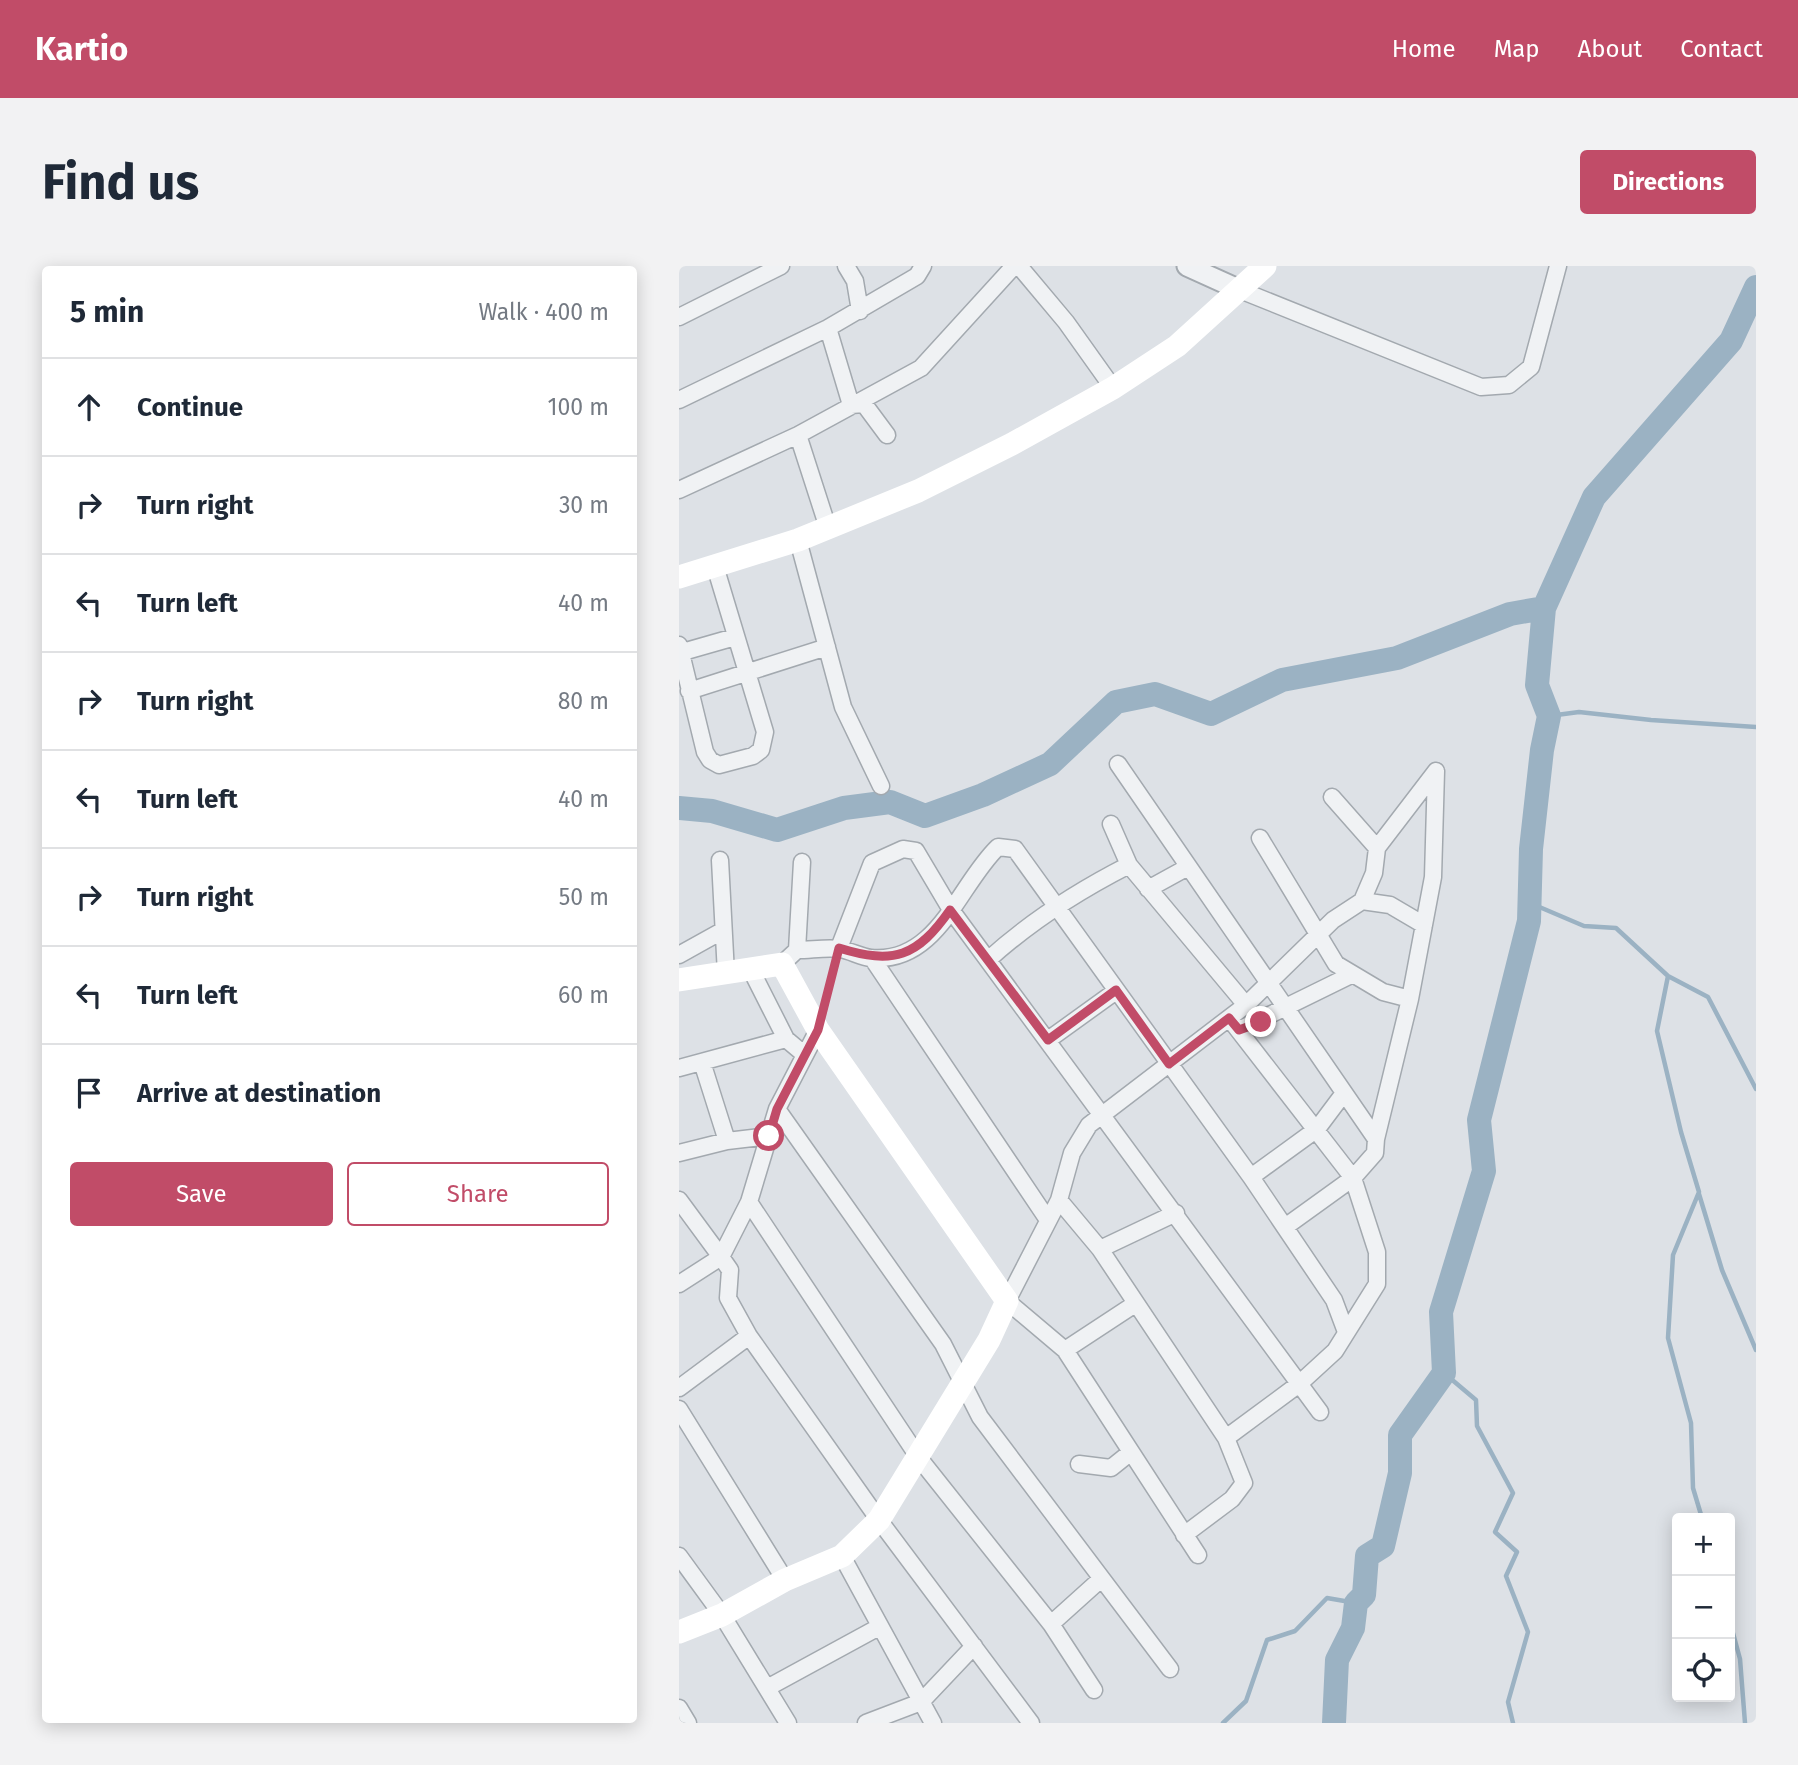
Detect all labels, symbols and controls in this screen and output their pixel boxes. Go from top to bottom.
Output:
text: Kartio [35,29,128,69]
text: Home [1392,35,1456,63]
text: Map [1494,35,1540,63]
text: About [1578,35,1642,63]
text: Contact [1680,35,1763,63]
button: Directions [1580,150,1756,214]
text: Find us [42,153,199,212]
text: 5 min [70,294,144,330]
text: Walk · 400 m [478,298,609,326]
icon: ahead [70,388,108,426]
text: Continue [137,392,243,423]
text: 100 m [548,393,609,421]
icon: right [70,486,108,524]
text: Turn right [137,490,254,521]
text: 30 m [559,491,609,519]
icon: left [70,584,108,622]
text: Turn left [137,588,238,619]
text: 40 m [558,589,609,617]
icon: right [70,682,108,720]
text: Turn right [137,686,254,717]
text: 80 m [558,687,609,715]
icon: left [70,780,108,818]
text: Turn left [137,784,238,815]
text: 40 m [558,785,609,813]
icon: right [70,878,108,916]
text: Turn right [137,882,254,913]
text: 50 m [559,883,609,911]
icon: left [70,976,108,1014]
text: Turn left [137,980,238,1011]
text: 60 m [558,981,609,1009]
route end [1245,1006,1276,1037]
icon: arrive [70,1074,108,1112]
text: Arrive at destination [137,1078,381,1109]
route start [753,1120,784,1151]
button: Save [70,1162,333,1226]
button: Share [347,1162,609,1226]
map controls [1672,1513,1735,1702]
button: + [1672,1513,1735,1576]
button: − [1672,1576,1735,1639]
button: locate [1672,1639,1735,1702]

